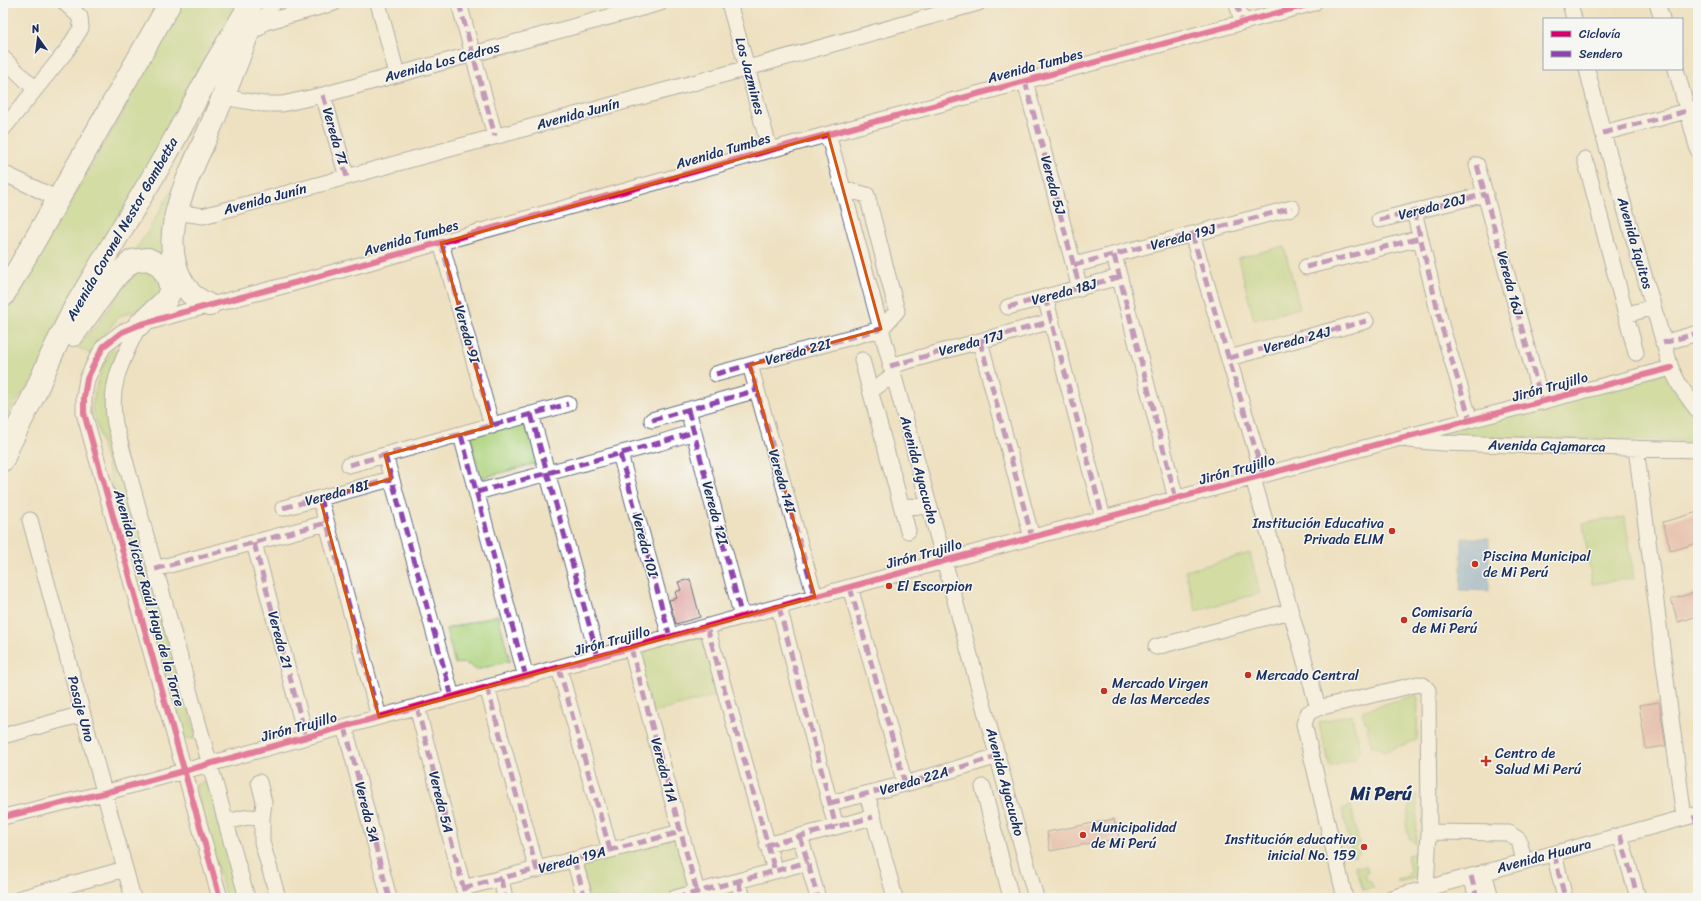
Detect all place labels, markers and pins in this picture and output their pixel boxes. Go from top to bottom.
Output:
place label: Institución Educativa Privada ELIM [1251,511,1384,552]
marker: Institución Educativa Privada ELIM [1387,526,1397,536]
place label: Piscina Municipal de Mi Perú [1483,544,1592,585]
marker: Piscina Municipal de Mi Perú [1470,559,1480,569]
place label: El Escorpion [897,574,973,599]
marker: El Escorpion [884,581,894,591]
place label: Comisaría de Mi Perú [1412,600,1478,641]
marker: Comisaría de Mi Perú [1399,615,1409,625]
place label: Mercado Central [1256,663,1360,688]
marker: Mercado Central [1243,670,1253,680]
place label: Mercado Virgen de las Mercedes [1112,671,1210,712]
marker: Mercado Virgen de las Mercedes [1099,686,1109,696]
place label: Centro de Salud Mi Perú [1495,741,1582,782]
marker: Centro de Salud Mi Perú [1480,755,1492,767]
place label: Municipalidad de Mi Perú [1091,815,1178,856]
place label: Institución educativa inicial No. 159 [1224,827,1357,868]
marker: Municipalidad de Mi Perú [1078,830,1088,840]
marker: Institución educativa inicial No. 159 [1359,842,1369,852]

